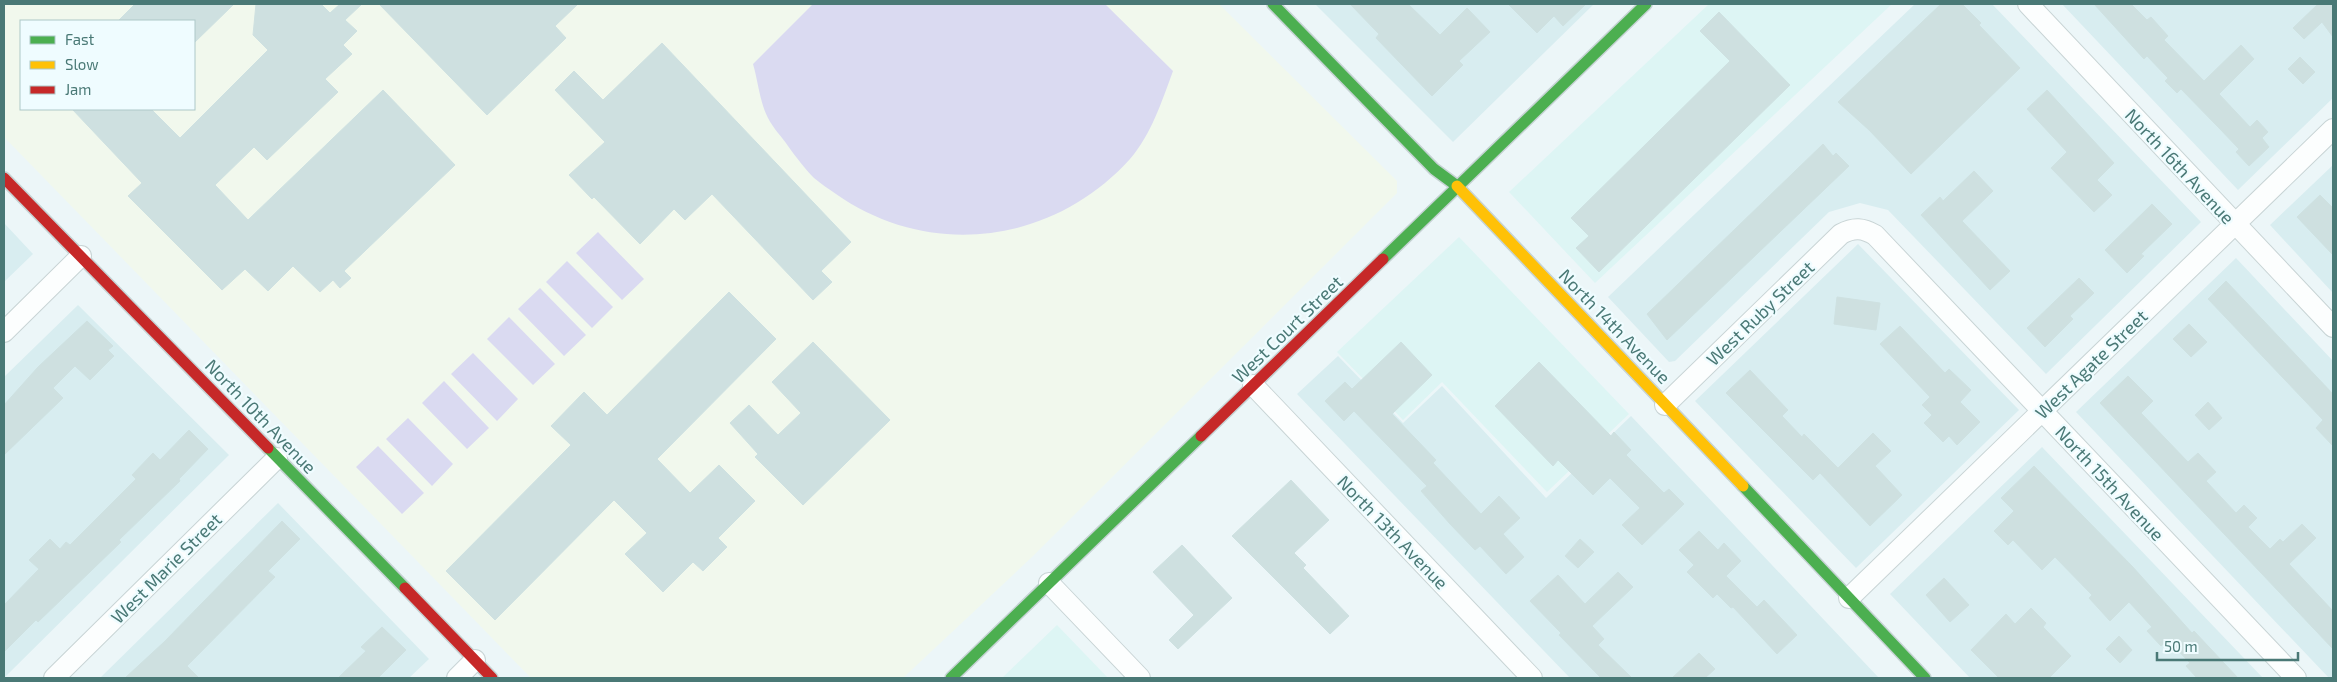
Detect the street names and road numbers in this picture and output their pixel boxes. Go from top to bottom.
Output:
street label: North 16th Avenue [2121,104,2239,228]
street label: West Ruby Street [1702,256,1819,370]
street label: North 14th Avenue [1555,264,1675,388]
street label: West Court Street [1227,271,1347,387]
street label: West Agate Street [2030,305,2152,423]
street label: North 10th Avenue [201,354,321,478]
street label: North 15th Avenue [2051,421,2169,545]
street label: North 13th Avenue [1333,470,1453,594]
street label: West Marie Street [106,508,226,628]

